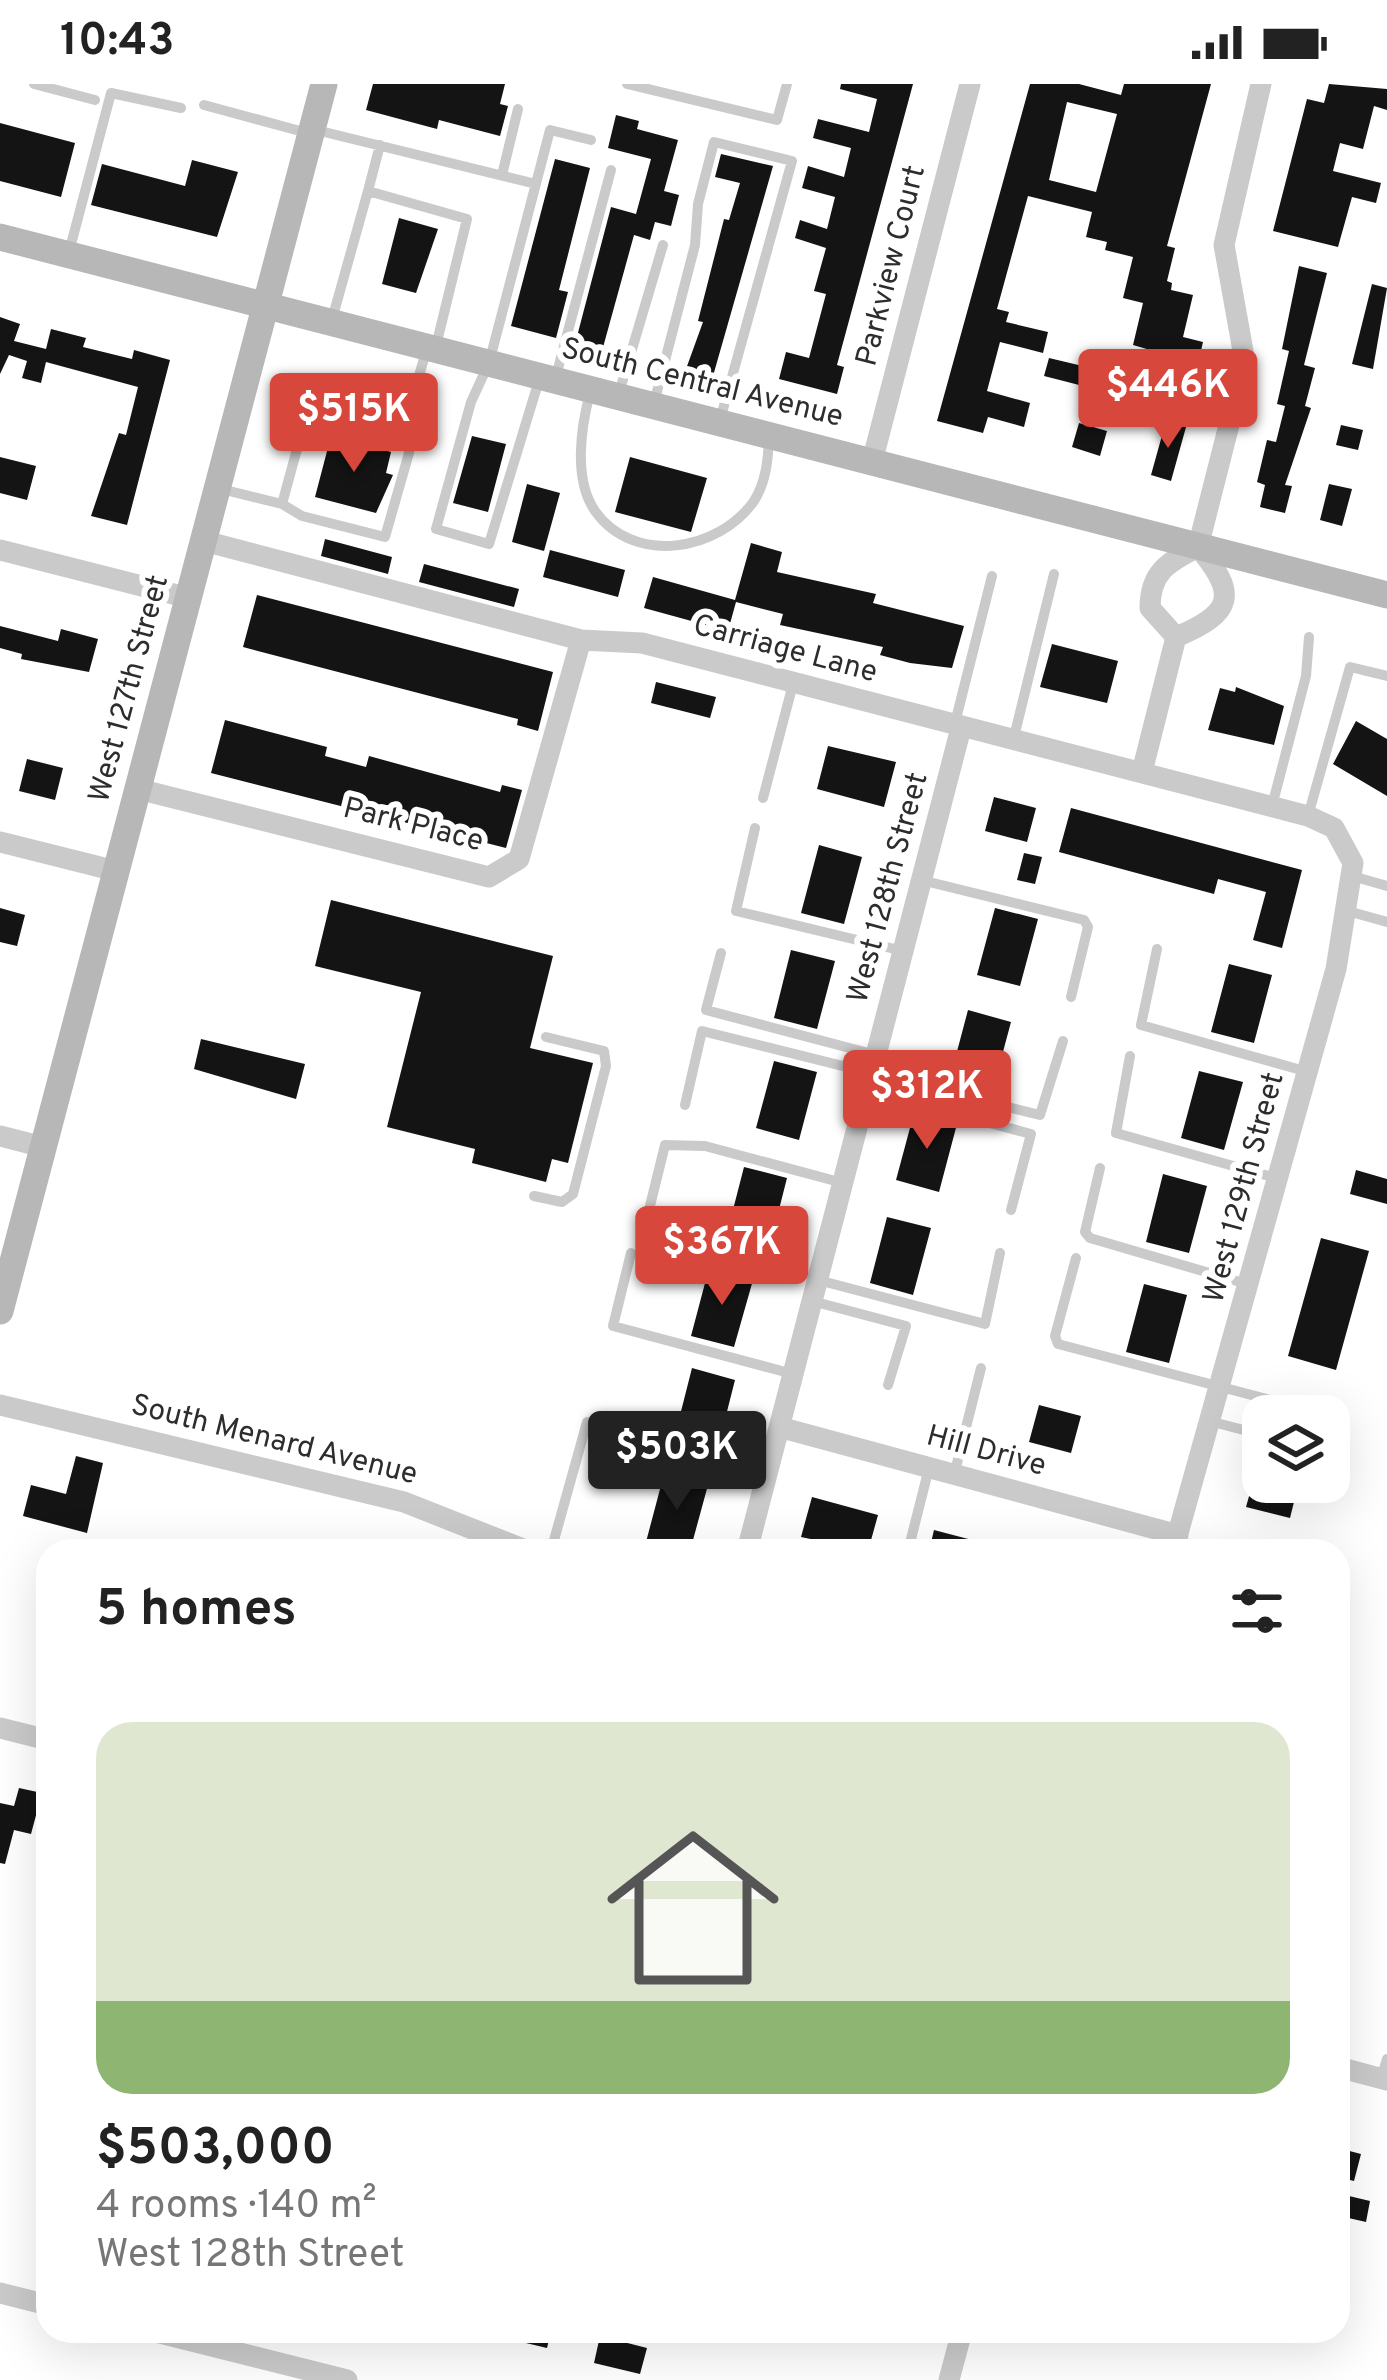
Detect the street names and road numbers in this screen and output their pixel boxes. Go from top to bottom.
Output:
street label: Parkview Court [849,162,935,370]
street label: South Central Avenue [557,331,847,437]
street label: West 127th Street [82,571,178,807]
street label: Carriage Lane [689,608,881,692]
street label: West 128th Street [840,769,938,1007]
street label: Park Place [339,791,487,861]
street label: West 129th Street [1196,1069,1294,1307]
street label: South Menard Avenue [127,1388,421,1494]
street label: Hill Drive [922,1418,1050,1486]

